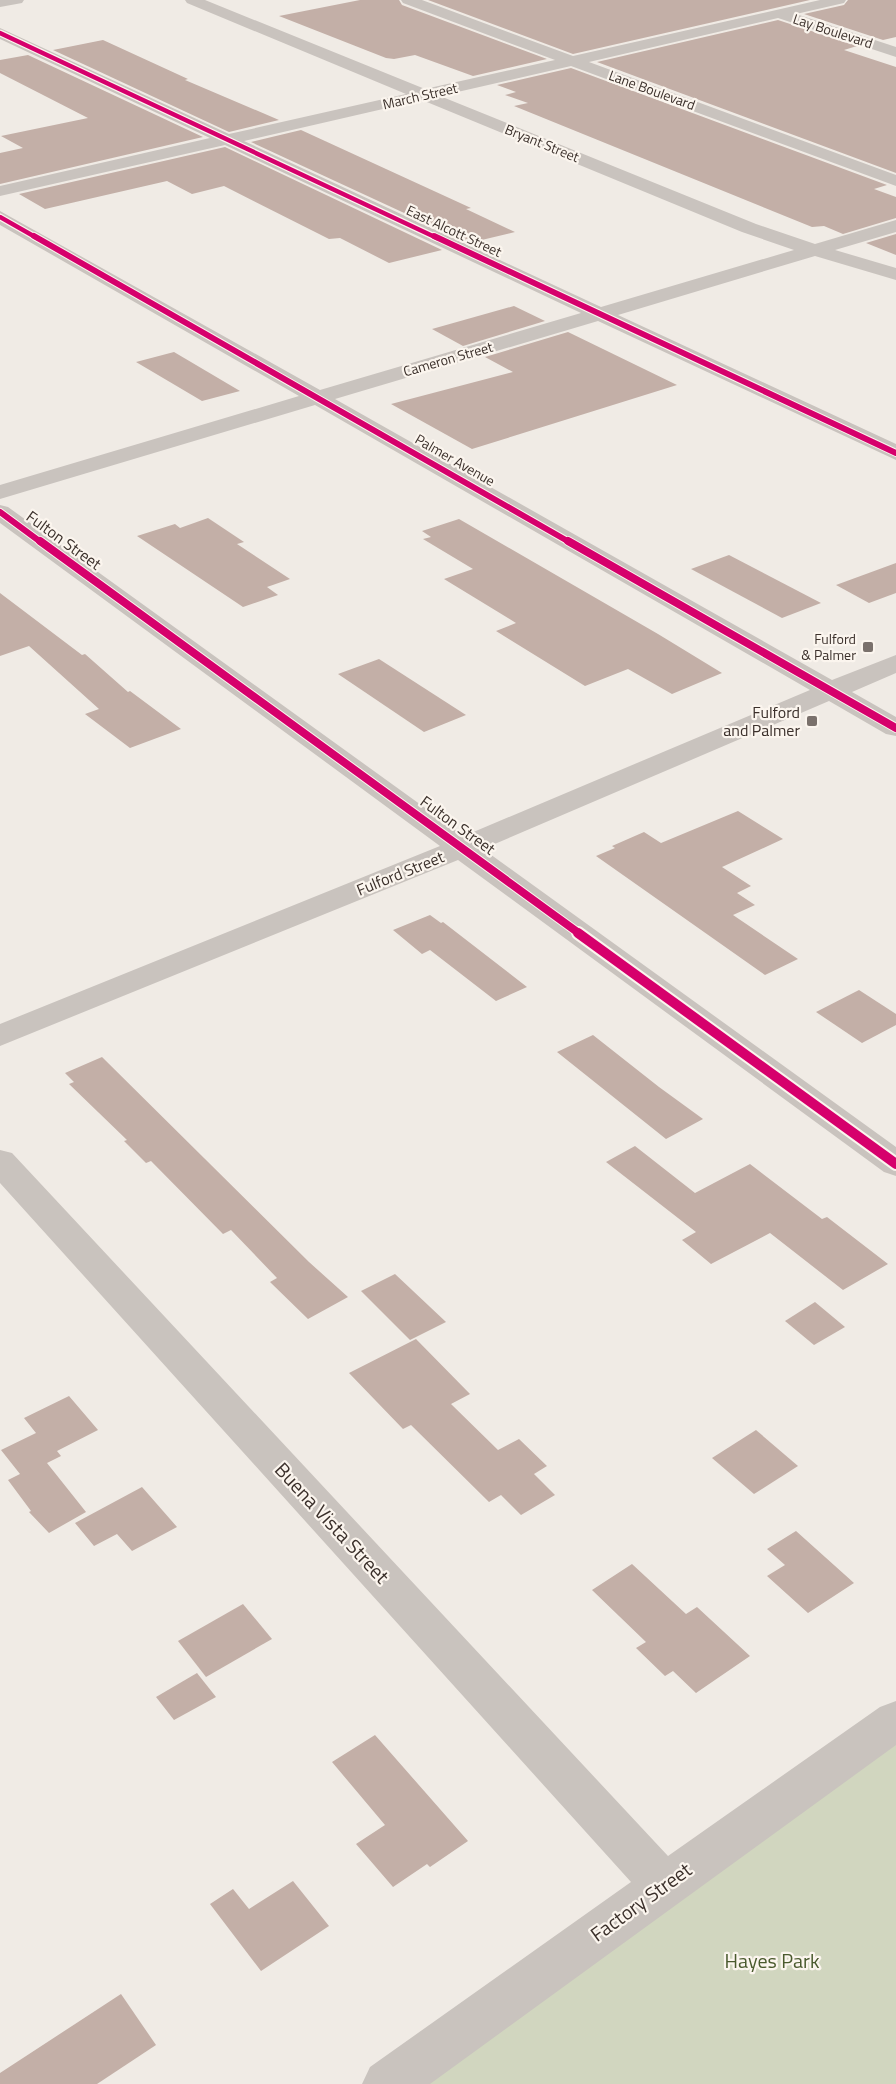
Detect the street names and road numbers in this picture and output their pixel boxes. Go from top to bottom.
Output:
street label: Lay Boulevard [791,8,876,53]
street label: Lane Boulevard [606,64,698,115]
street label: March Street [380,77,459,114]
street label: Bryant Street [502,118,583,167]
street label: East Alcott Street [403,199,505,262]
street label: Cameron Street [401,336,495,381]
street label: Palmer Avenue [411,428,499,491]
street label: Fulton Street [21,505,107,576]
street label: Fulton Street [415,790,501,861]
street label: Fulford Street [353,844,448,901]
street label: Buena Vista Street [268,1455,397,1590]
street label: Factory Street [584,1854,698,1949]

